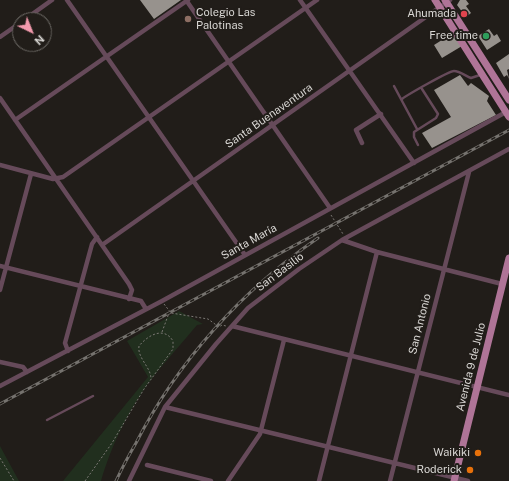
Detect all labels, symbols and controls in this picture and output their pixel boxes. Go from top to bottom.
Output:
place label: Colegio Las Palotinas [196,6,255,32]
place label: Ahumada [407,7,456,21]
marker: Ahumada [459,9,469,19]
north arrow [12,12,52,52]
marker: Colegio Las Palotinas [183,14,193,24]
place label: Free time [429,29,478,43]
marker: Free time [481,31,491,41]
text: N [32,33,47,47]
street label: Santa Buenaventura [223,81,315,151]
street label: Santa María [219,221,279,263]
street label: San Basilio [253,250,307,294]
street label: San Antonio [406,292,434,356]
street label: Avenida 9 de Julio [454,321,488,413]
place label: Waikiki [433,446,470,460]
marker: Waikiki [473,448,483,458]
place label: Roderick [417,463,462,477]
marker: Roderick [465,465,475,475]

